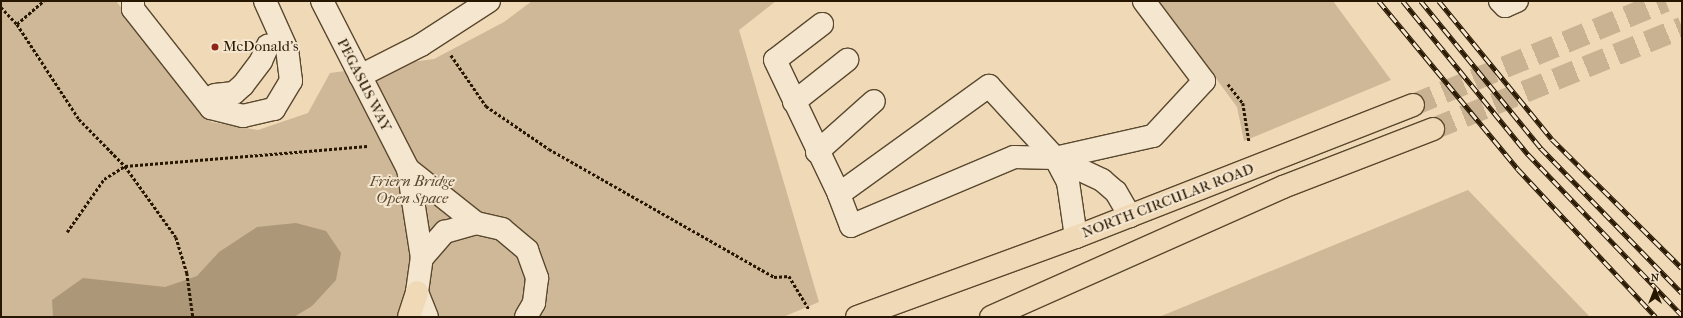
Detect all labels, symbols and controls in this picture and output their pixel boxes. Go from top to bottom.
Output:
street label: PEGASUS WAY [333,35,395,135]
place label: McDonald's [223,38,299,56]
marker: McDonald's [210,42,220,52]
street label: NORTH CIRCULAR ROAD [1079,160,1257,242]
park label: Friern Bridge Open Space [370,172,454,207]
north arrow [1635,270,1675,310]
text: N [1651,271,1659,284]

